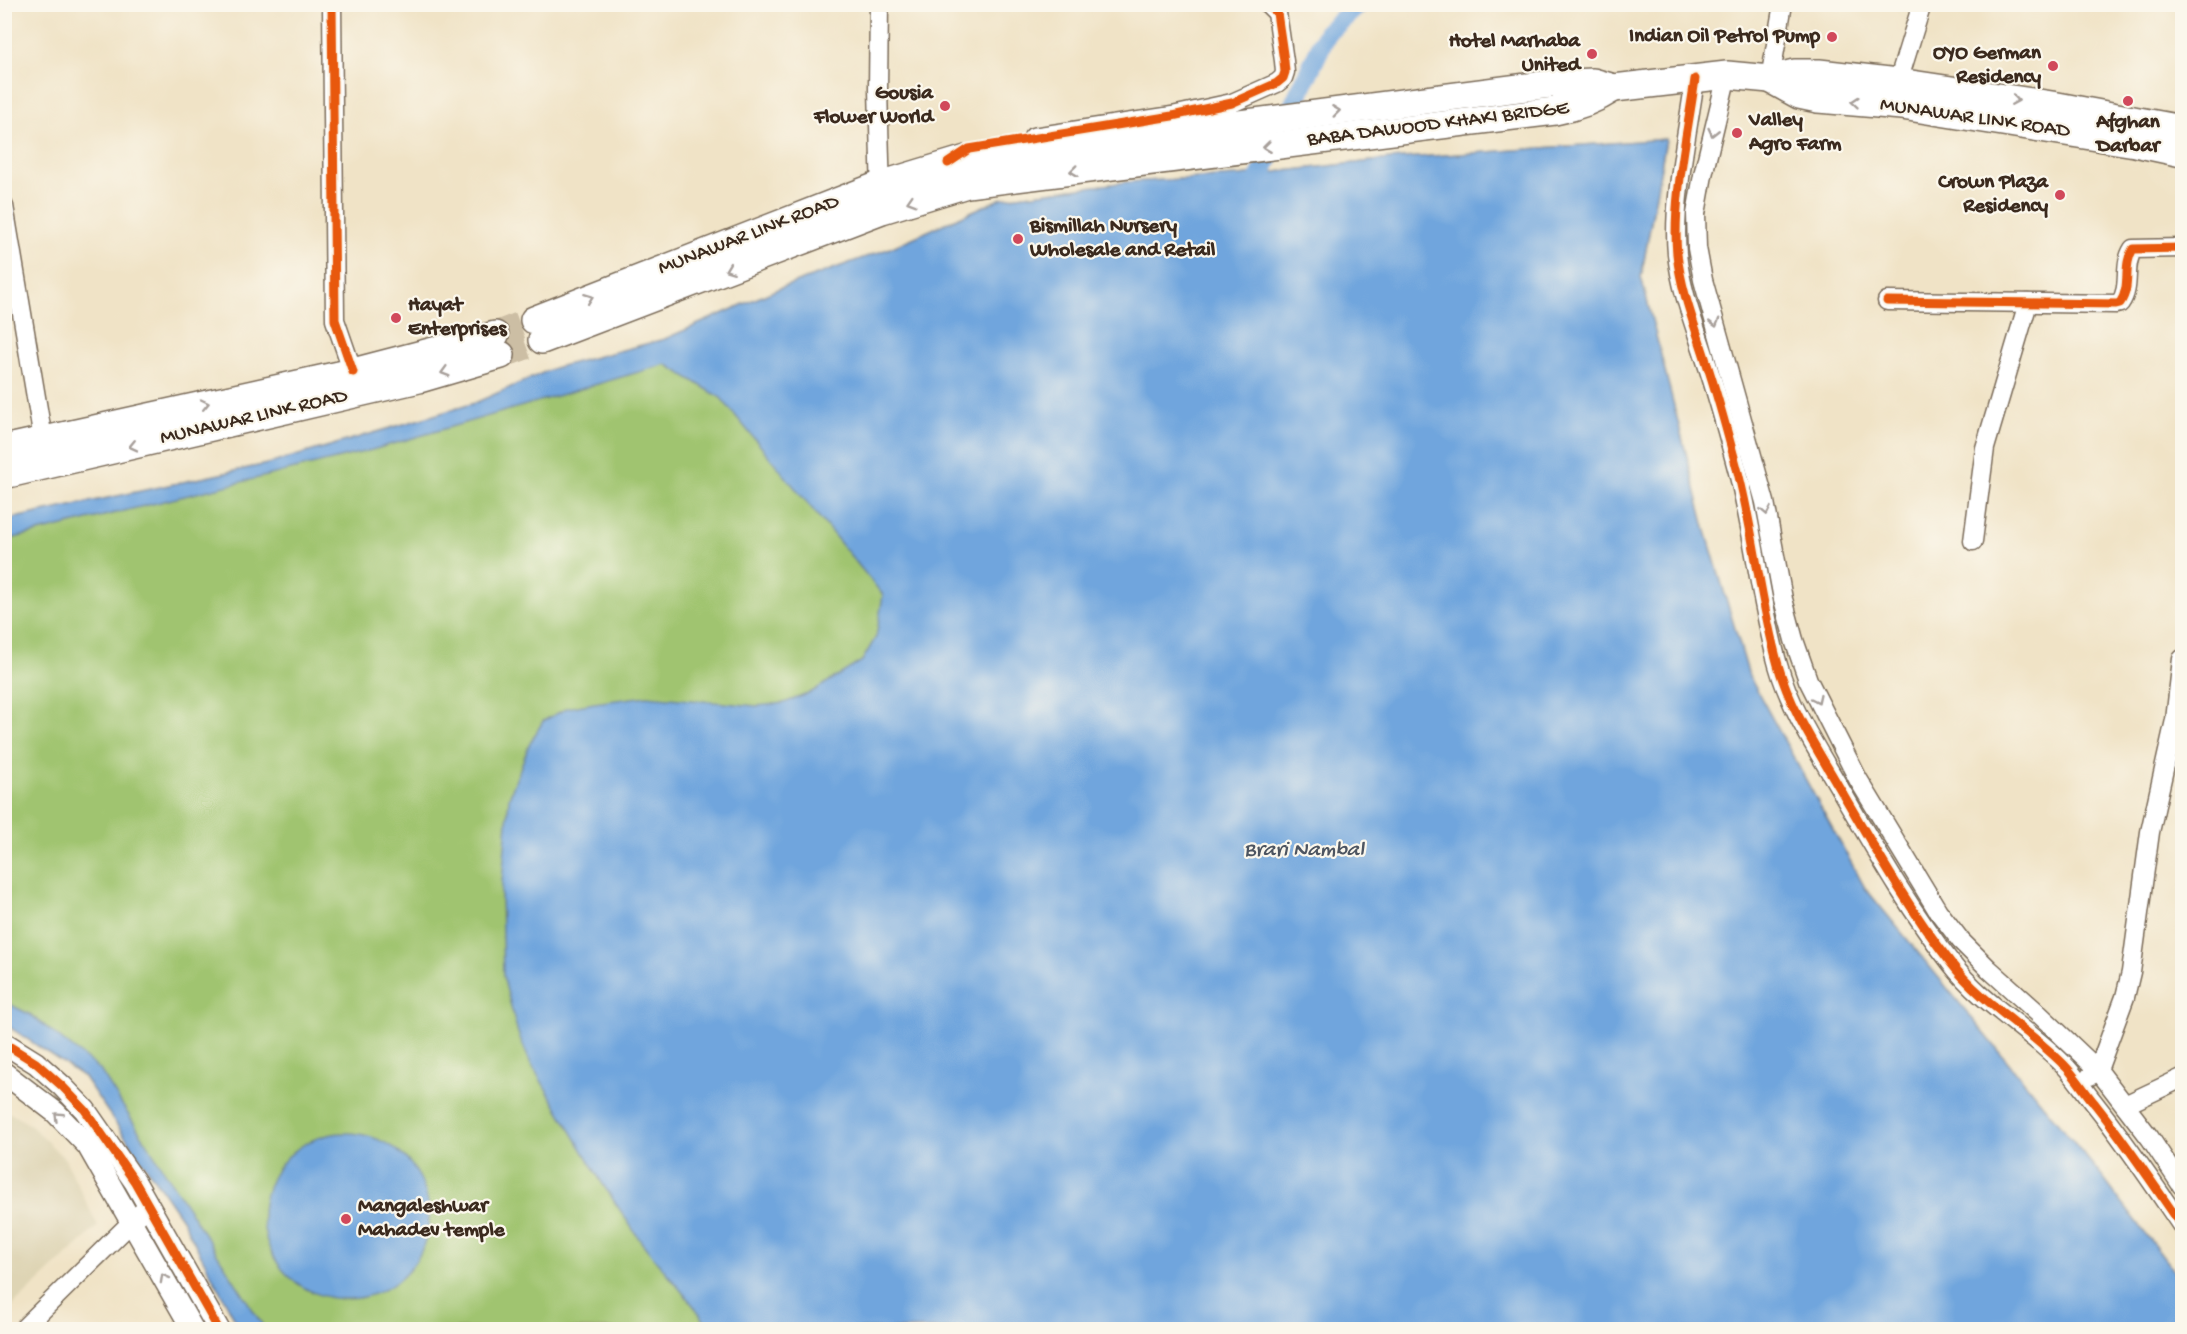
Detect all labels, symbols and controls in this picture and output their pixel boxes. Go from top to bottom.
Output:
place label: Indian Oil Petrol Pump [1629,25,1821,50]
place label: Hotel Marhaba United [1449,30,1583,79]
marker: Indian Oil Petrol Pump [1825,30,1839,44]
place label: OYO German Residency [1933,42,2042,91]
marker: Hotel Marhaba United [1585,47,1599,61]
marker: OYO German Residency [2046,59,2060,73]
place label: Gousia Flower World [813,82,936,131]
street label: MUNAWAR LINK ROAD [1878,93,2072,145]
one-way arrow [2011,93,2020,105]
marker: Afghan Darbar [2121,94,2135,108]
street label: BABA DAWOOD KHAKI BRIDGE [1305,96,1571,154]
one-way arrow [1851,96,1860,109]
marker: Gousia Flower World [938,99,952,113]
one-way arrow [1332,106,1341,118]
place label: Valley Agro Farm [1748,109,1841,158]
place label: Afghan Darbar [2095,111,2162,160]
marker: Valley Agro Farm [1730,126,1744,140]
one-way arrow [1707,127,1720,137]
one-way arrow [1263,140,1272,152]
one-way arrow [1069,164,1078,177]
place label: Crown Plaza Residency [1937,171,2049,220]
marker: Crown Plaza Residency [2053,188,2067,202]
street label: MUNAWAR LINK ROAD [655,190,843,282]
one-way arrow [906,194,917,206]
place label: Bismillah Nursery Wholesale and Retail [1029,215,1216,264]
marker: Bismillah Nursery Wholesale and Retail [1011,232,1025,246]
one-way arrow [724,262,734,275]
one-way arrow [583,293,593,306]
place label: Hayat Enterprises [408,294,508,343]
marker: Hayat Enterprises [389,311,403,325]
one-way arrow [1708,317,1720,328]
one-way arrow [440,365,451,377]
street label: MUNAWAR LINK ROAD [158,384,351,452]
one-way arrow [200,398,210,411]
one-way arrow [128,438,138,451]
one-way arrow [1759,506,1772,516]
one-way arrow [1810,692,1822,703]
water label: Brari Nambal [1244,838,1365,864]
one-way arrow [55,1112,65,1123]
place label: Mangaleshwar Mahadev temple [358,1195,506,1244]
marker: Mangaleshwar Mahadev temple [339,1212,353,1226]
one-way arrow [160,1274,171,1285]

